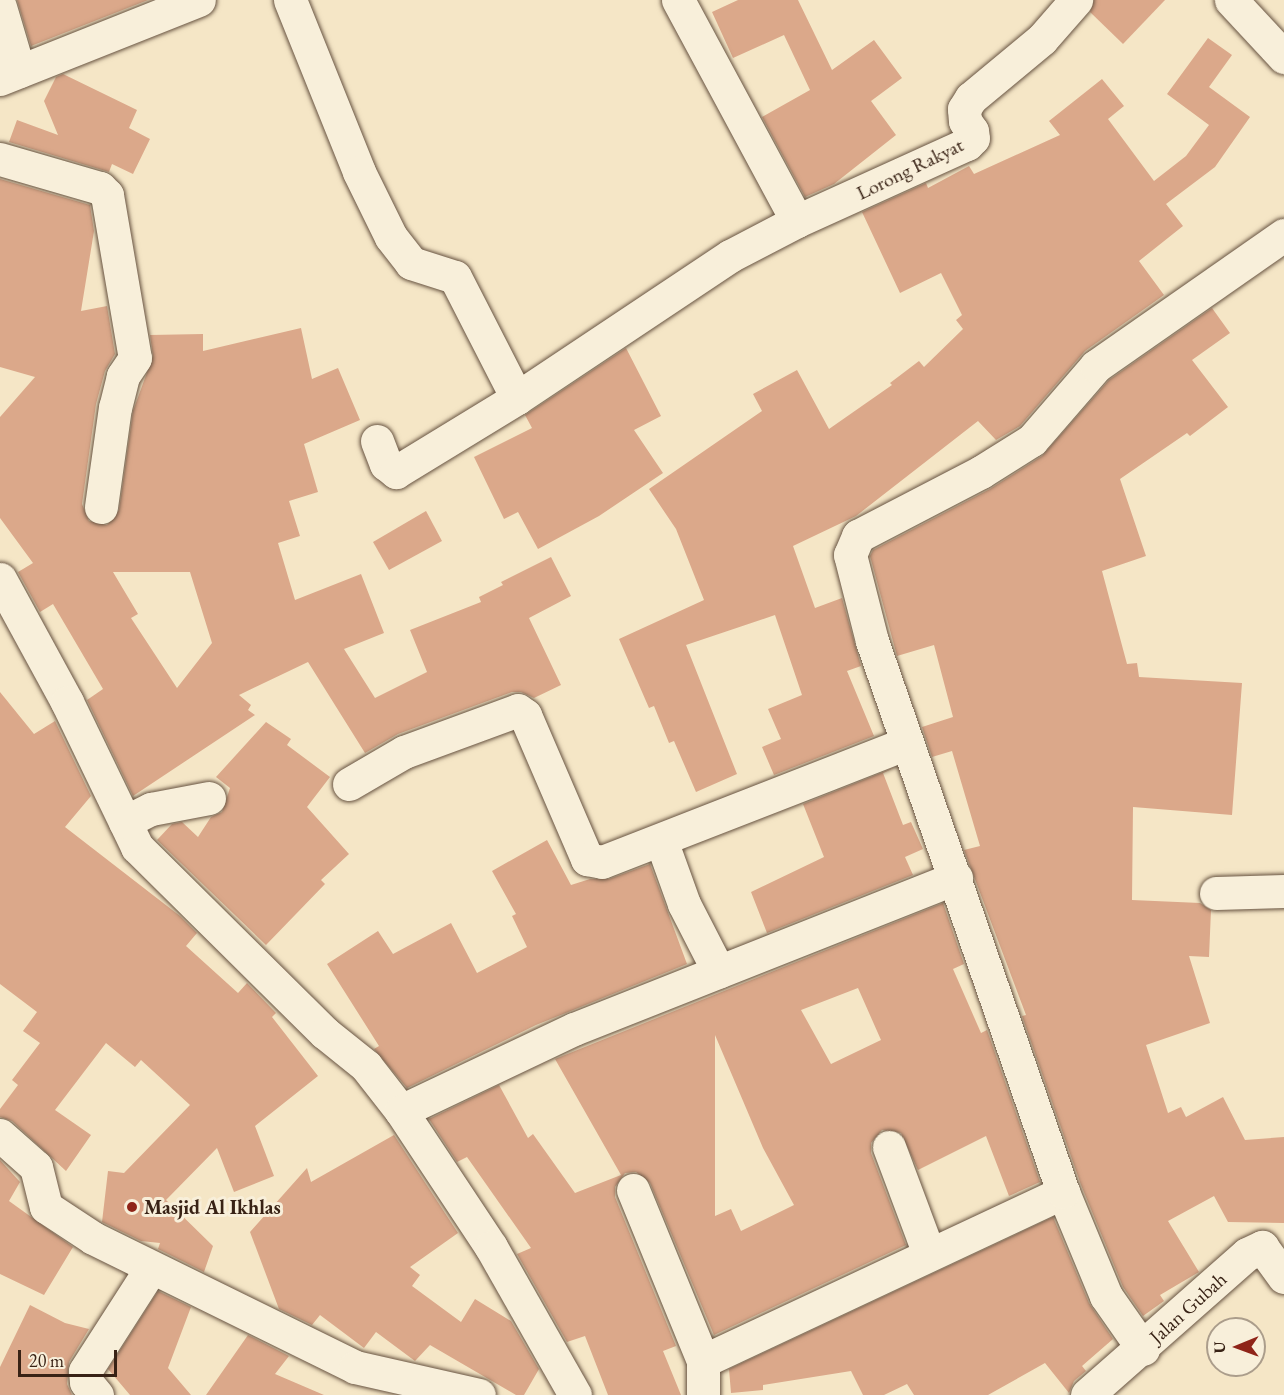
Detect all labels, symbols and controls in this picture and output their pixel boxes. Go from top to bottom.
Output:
street label: Lorong Rakyat [853,133,967,205]
place label: Masjid Al Ikhlas [144,1195,281,1219]
marker: Masjid Al Ikhlas [125,1200,139,1214]
street label: Jalan Gubah [1145,1267,1231,1349]
north arrow [1206,1317,1266,1377]
scale bar [21,1338,120,1376]
text: U [1209,1341,1230,1353]
text: 20 m [29,1349,64,1372]

